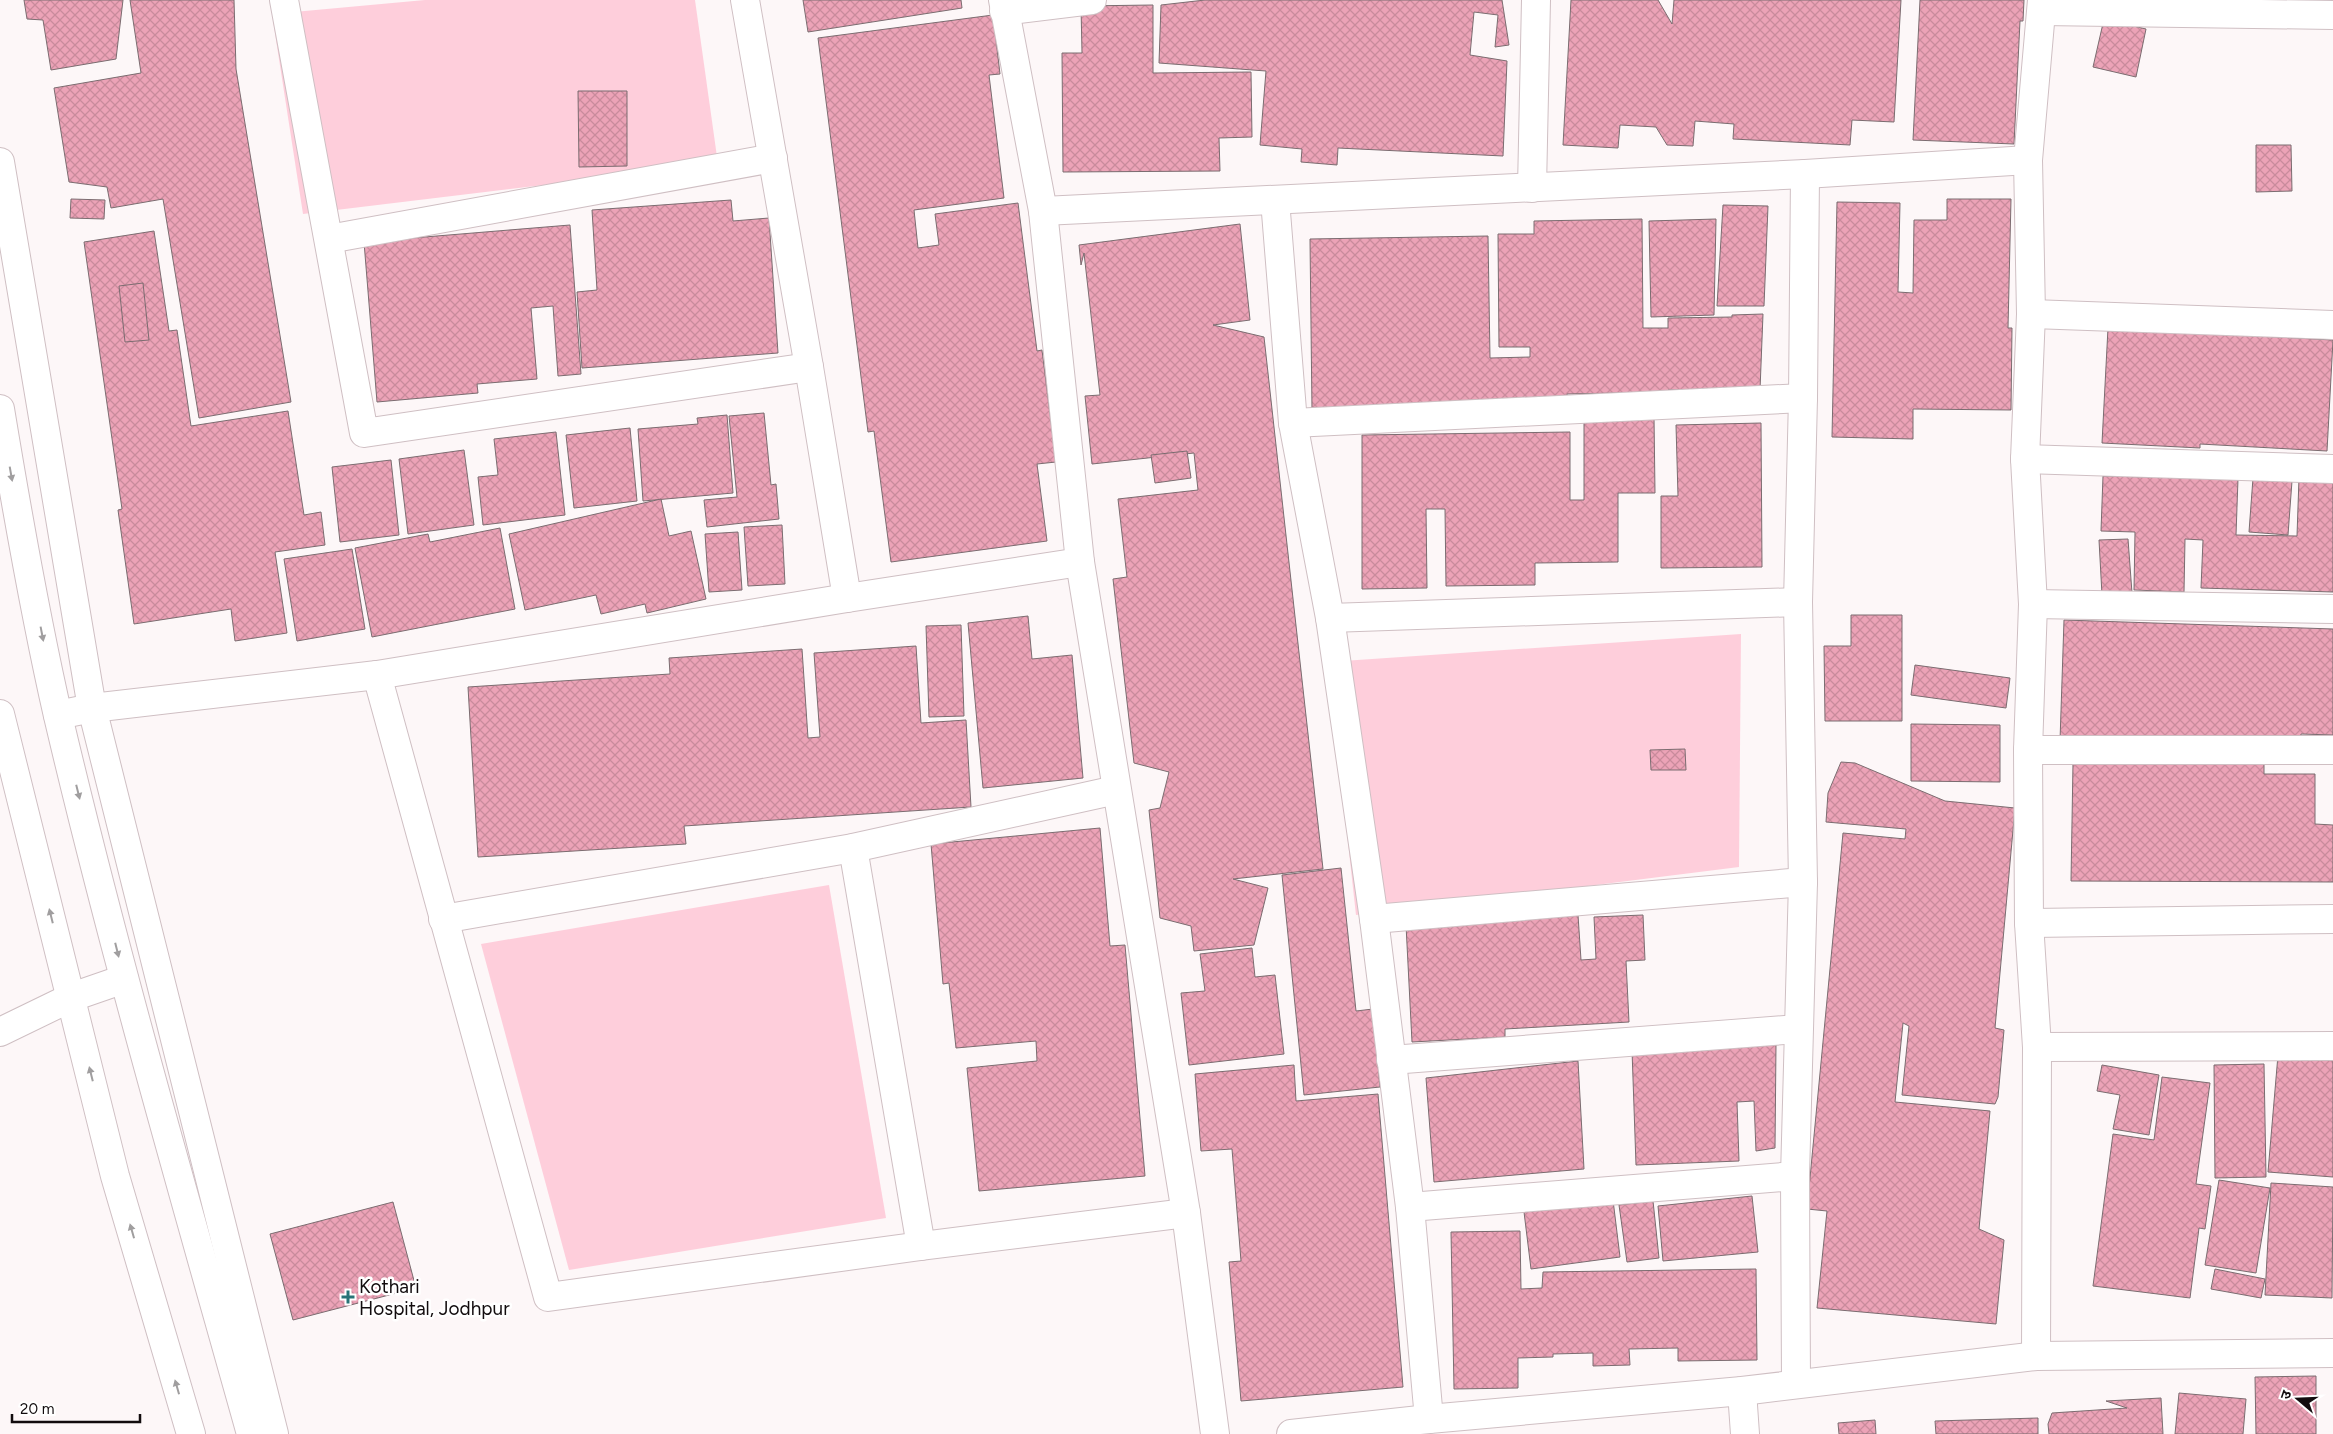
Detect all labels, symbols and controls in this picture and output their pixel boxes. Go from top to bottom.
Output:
one-way arrow [8,467,16,483]
one-way arrow [38,626,46,641]
one-way arrow [74,785,82,800]
one-way arrow [47,909,55,924]
one-way arrow [113,942,121,957]
one-way arrow [87,1067,95,1082]
one-way arrow [127,1224,135,1239]
place label: Kothari Hospital, Jodhpur [359,1275,510,1320]
marker: Kothari Hospital, Jodhpur [341,1290,355,1304]
north arrow [2273,1374,2323,1424]
one-way arrow [173,1380,181,1395]
text: उ [2277,1388,2296,1402]
scale bar [12,1392,140,1424]
text: 20 m [20,1400,54,1418]

